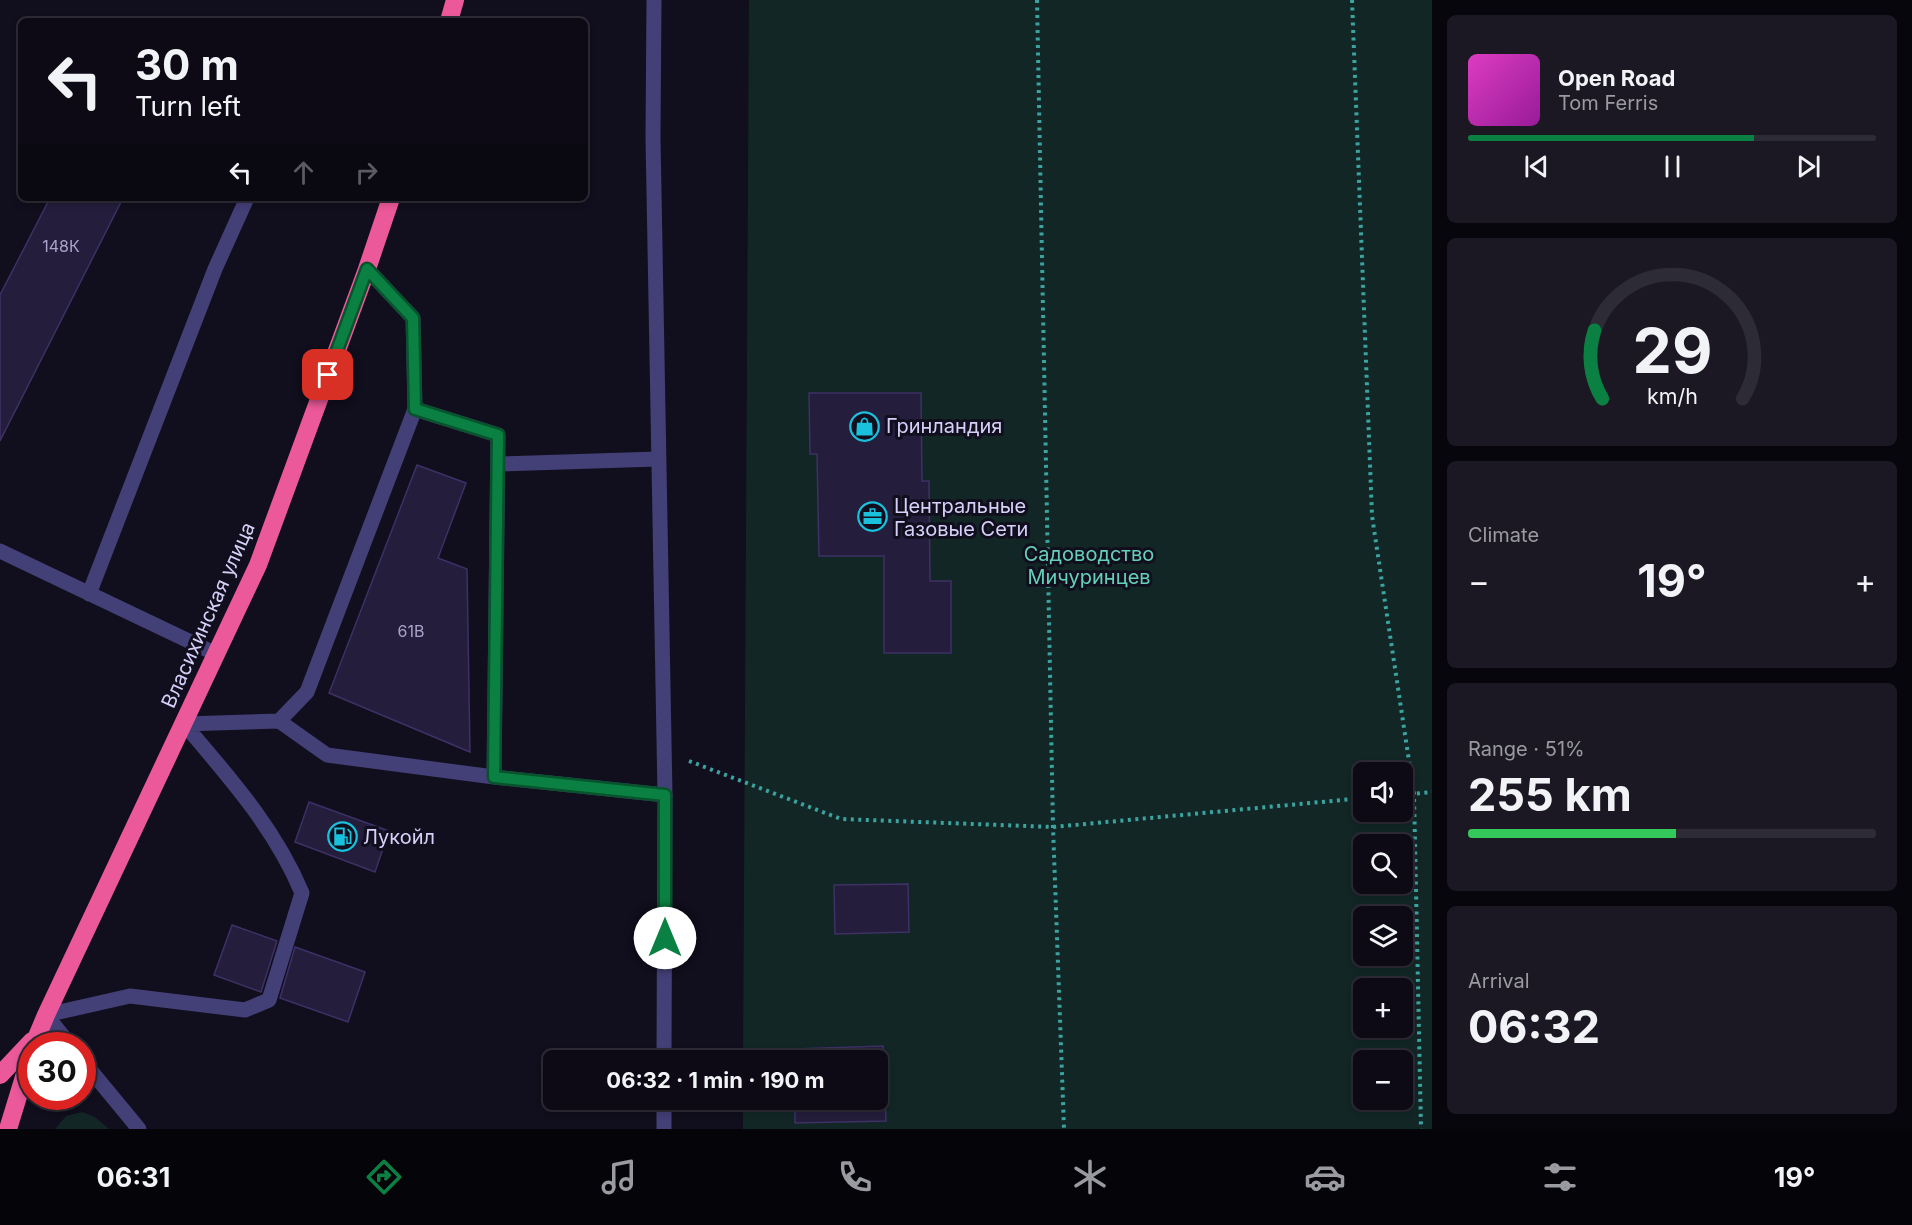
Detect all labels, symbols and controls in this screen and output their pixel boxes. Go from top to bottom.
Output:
text: 30 m [135,39,239,90]
icon: left [36,42,114,120]
text: Open Road [1558,65,1675,91]
text: Turn left [135,90,241,123]
text: Tom Ferris [1558,91,1658,115]
icon: previous [1520,150,1553,183]
icon: pause [1656,150,1689,183]
icon: next [1792,150,1825,183]
icon: left [224,156,257,189]
icon: ahead [287,156,320,189]
icon: right [350,156,383,189]
house number: 148К [42,236,80,256]
text: 29 [1632,313,1712,388]
pin [302,349,353,400]
icon: arrive [311,358,344,391]
text: km/h [1647,383,1697,409]
shop icon: Гринландия [849,410,881,442]
place label: Гринландия [886,414,1002,438]
place label: Центральные Газовые Сети [894,494,1028,541]
office icon: Центральные Газовые Сети [857,501,889,533]
street label: Власихинская улица [156,518,260,712]
text: Climate [1468,523,1539,547]
park label: Садоводство Мичуринцев [1024,542,1154,589]
text: 19° [1637,553,1707,608]
text: − [1468,561,1490,601]
text: + [1854,561,1876,601]
house number: 61В [398,621,424,641]
text: Range · 51% [1468,737,1585,761]
map controls [1353,762,1413,1110]
button: sound [1353,762,1413,822]
text: 255 km [1468,767,1632,822]
fuel station icon: Лукойл [326,821,358,853]
place label: Лукойл [363,825,435,849]
button: search [1353,834,1413,894]
position arrow [633,906,697,970]
button: layers [1353,906,1413,966]
text: Arrival [1468,969,1530,993]
button: + [1353,978,1413,1038]
text: 06:32 [1468,999,1600,1054]
speed limit sign: 30 [18,1032,96,1110]
button: − [1353,1050,1413,1110]
text: 06:32 · 1 min · 190 m [606,1067,825,1093]
icon: directions [363,1156,405,1198]
icon: music [598,1156,640,1198]
icon: phone [834,1156,876,1198]
icon: climate [1069,1156,1111,1198]
icon: car [1304,1156,1346,1198]
icon: filters [1539,1156,1581,1198]
text: 06:31 [97,1161,170,1194]
text: 19° [1774,1161,1815,1194]

